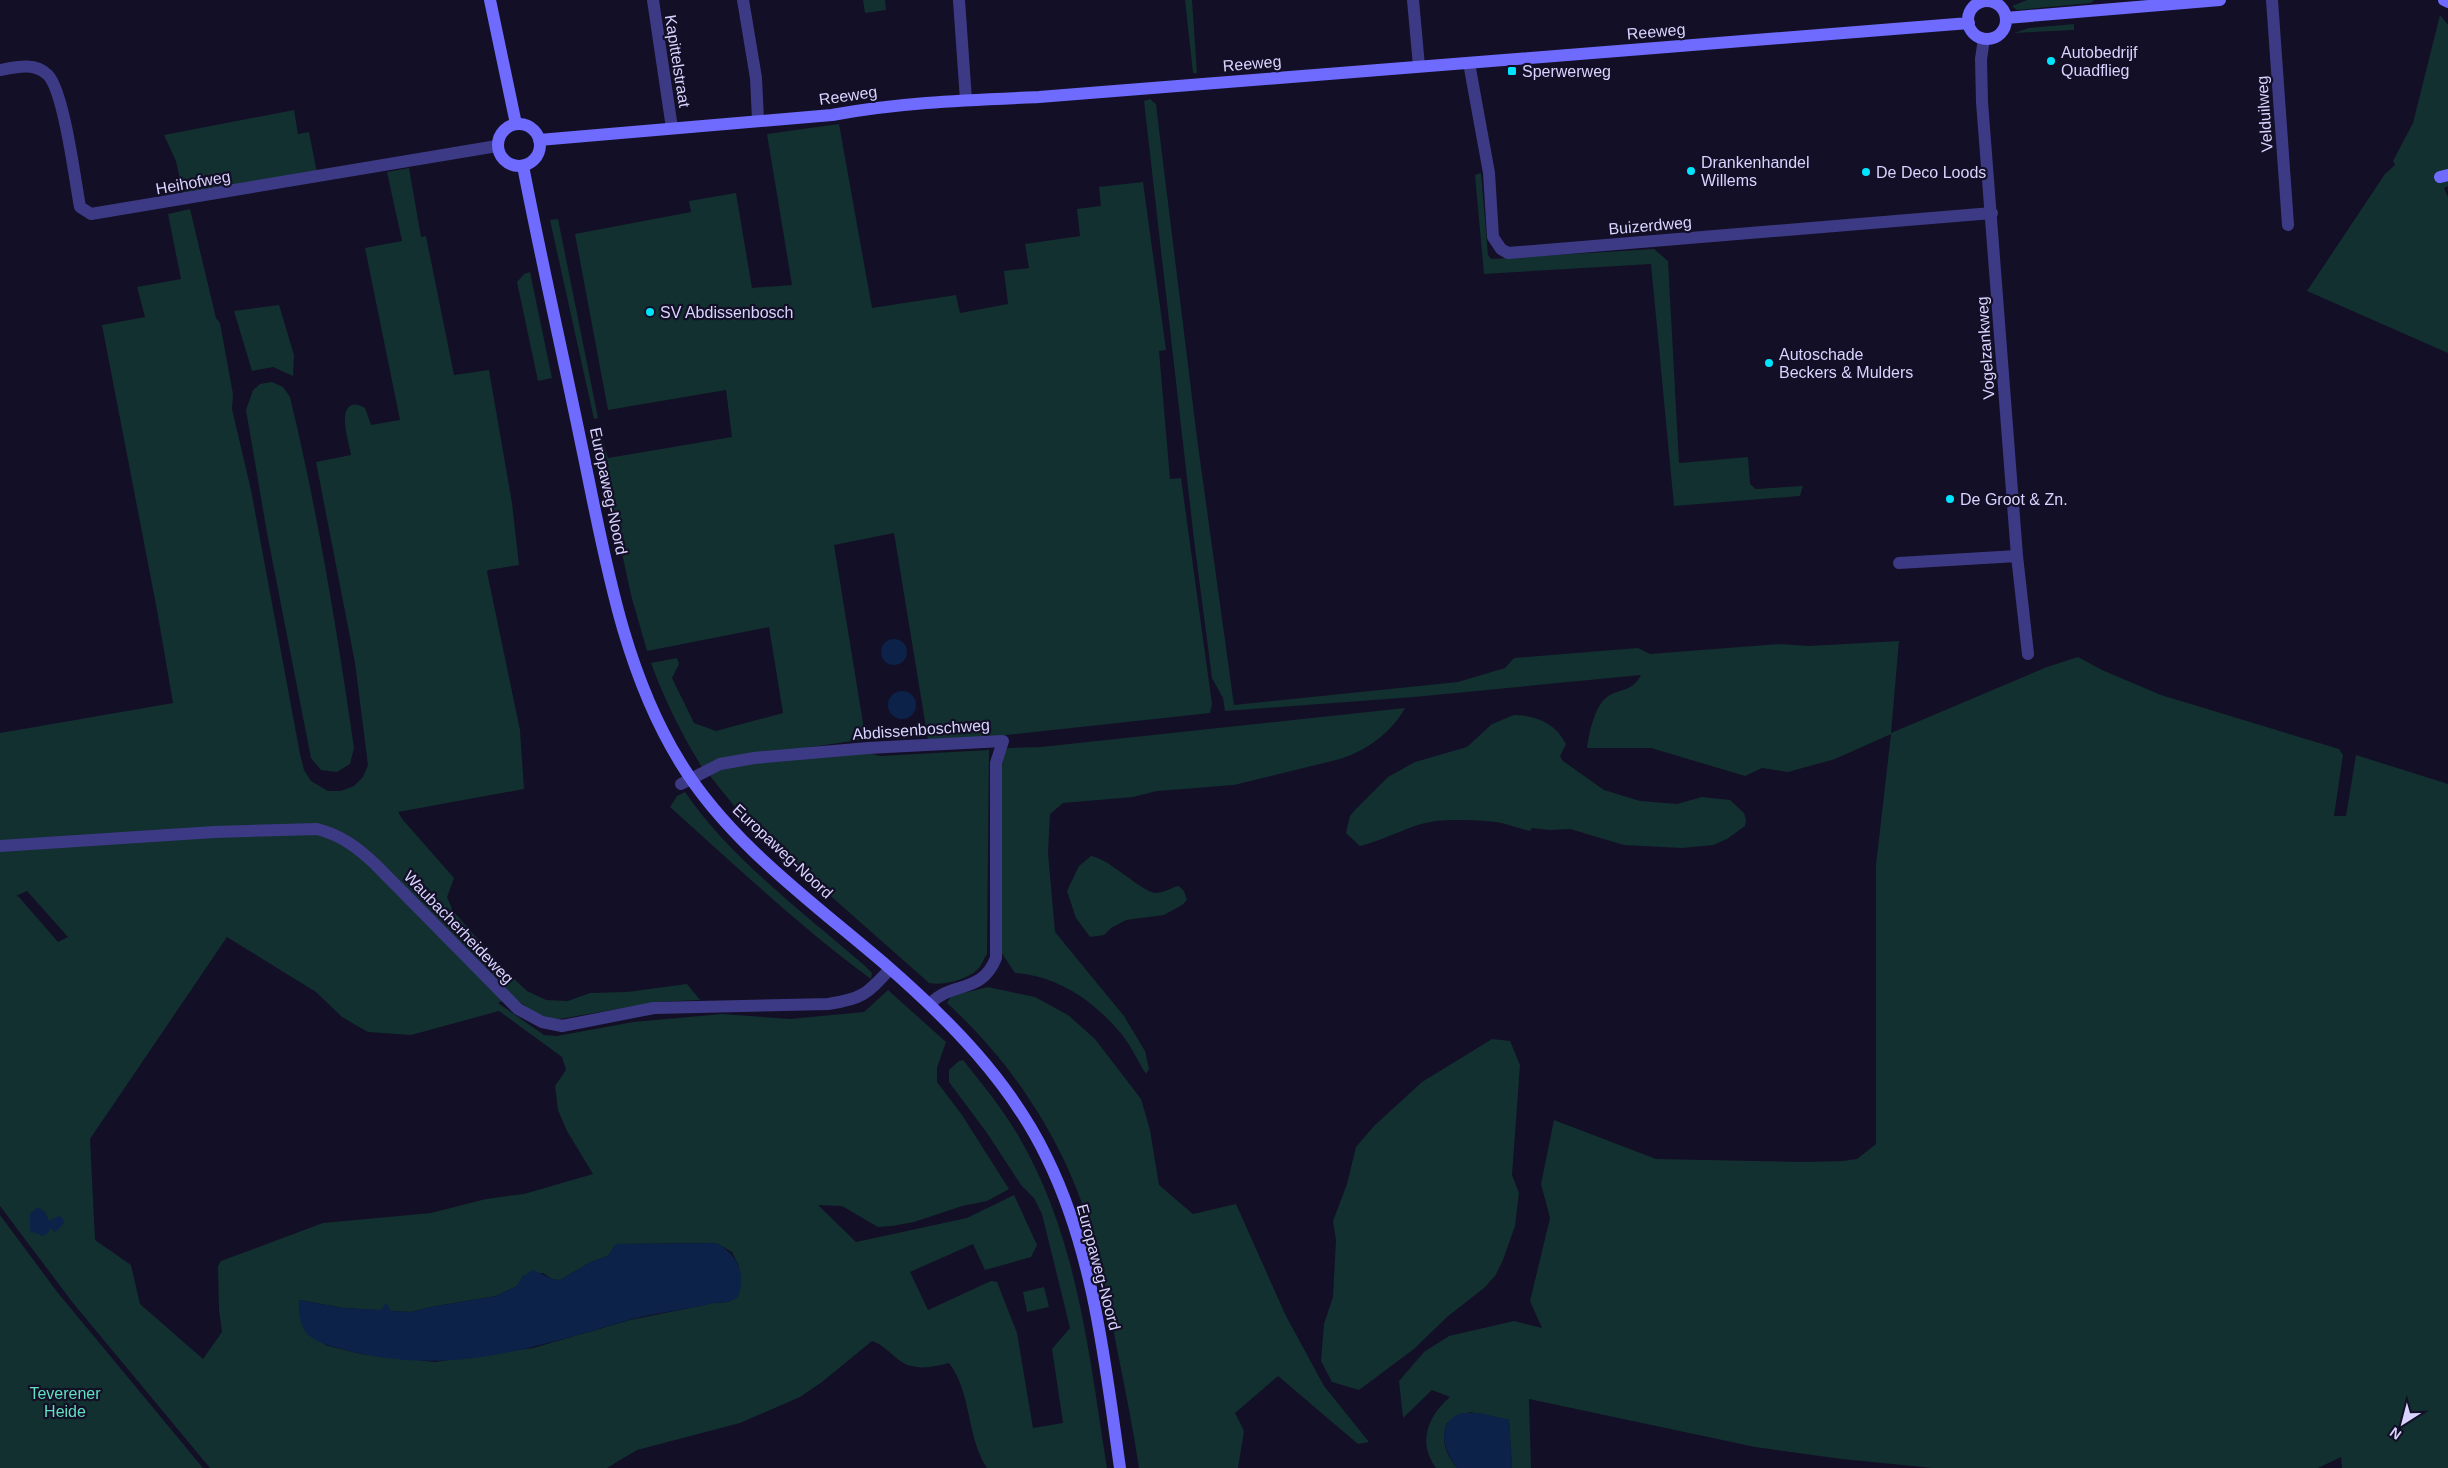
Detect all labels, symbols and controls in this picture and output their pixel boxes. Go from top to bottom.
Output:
street label: Kapittelstraat [662,14,693,109]
street label: Reeweg [1626,20,1686,43]
place label: Autobedrijf Quadflieg [2061,44,2138,79]
street label: Reeweg [1222,52,1282,75]
marker: Autobedrijf Quadflieg [2045,55,2057,67]
place label: Sperwerweg [1522,63,1611,80]
marker: Sperwerweg [1506,65,1518,77]
street label: Velduilweg [2253,75,2276,153]
street label: Reeweg [818,83,878,108]
place label: Drankenhandel Willems [1701,154,1810,189]
place label: De Deco Loods [1876,164,1986,181]
marker: Drankenhandel Willems [1685,165,1697,177]
marker: De Deco Loods [1860,166,1872,178]
street label: Heihofweg [154,168,232,197]
street label: Buizerdweg [1608,213,1692,238]
street label: Vogelzankweg [1973,296,1998,400]
place label: SV Abdissenbosch [660,304,793,321]
marker: SV Abdissenbosch [644,306,656,318]
place label: Autoschade Beckers & Mulders [1779,346,1913,381]
marker: Autoschade Beckers & Mulders [1763,357,1775,369]
street label: Europaweg-Noord [587,426,630,556]
place label: De Groot & Zn. [1960,491,2068,508]
marker: De Groot & Zn. [1944,493,1956,505]
street label: Abdissenboschweg [852,716,990,743]
street label: Europaweg-Noord [729,801,836,902]
street label: Waubacherheideweg [401,868,517,987]
street label: Europaweg-Noord [1074,1202,1124,1332]
park label: Teverener Heide [29,1385,101,1420]
north arrow [2378,1398,2428,1448]
text: N [2387,1424,2404,1443]

